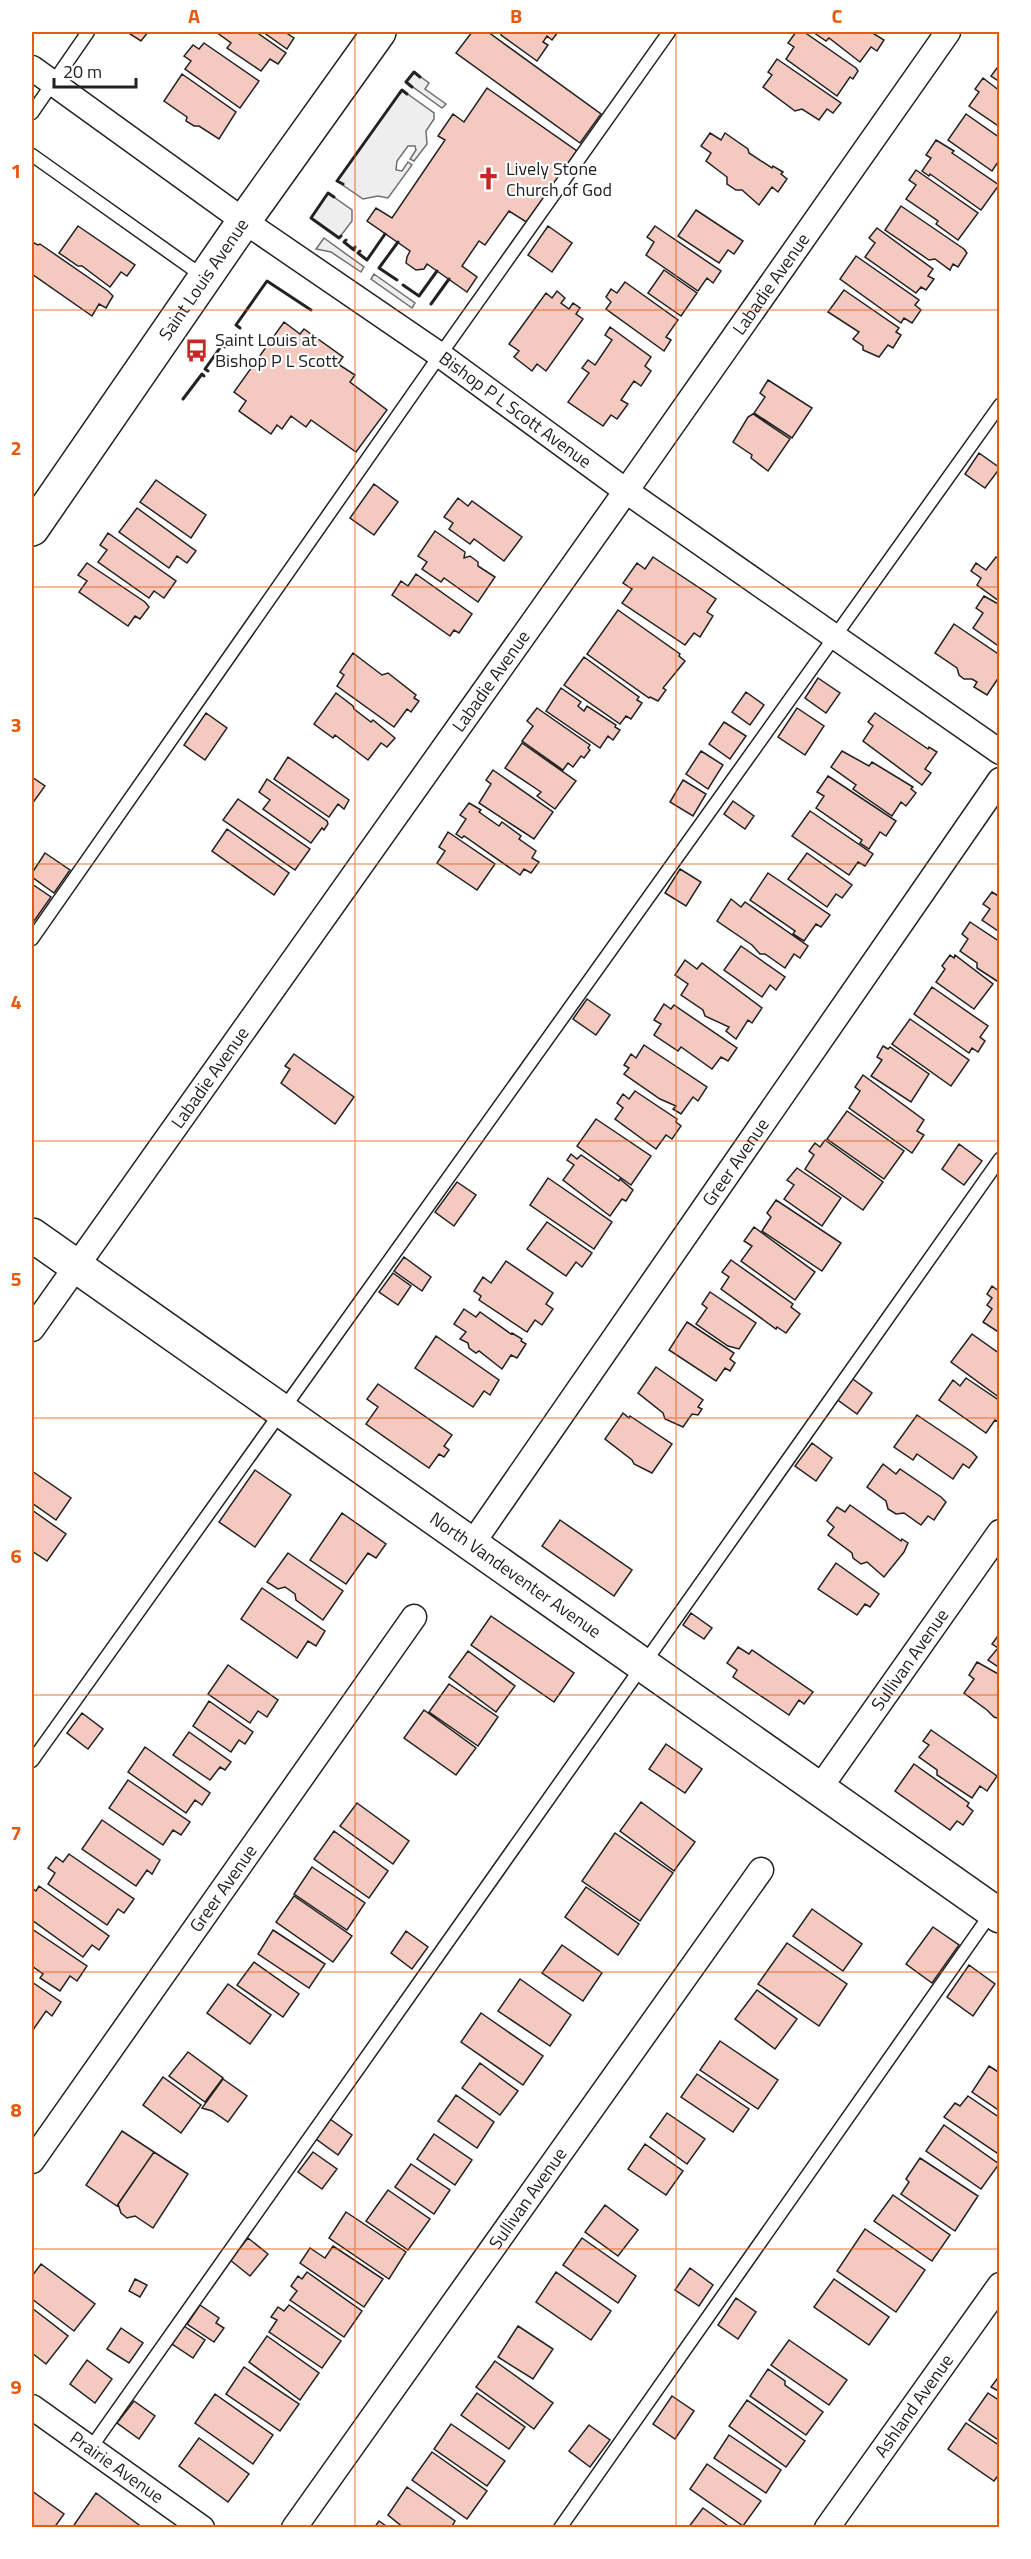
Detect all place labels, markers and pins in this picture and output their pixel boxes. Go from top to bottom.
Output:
place label: Lively Stone Church of God [506,155,612,203]
church icon: Lively Stone Church of God [475,166,501,192]
place label: Saint Louis at Bishop P L Scott [215,326,338,374]
bus stop icon: Saint Louis at Bishop P L Scott [184,337,210,363]

